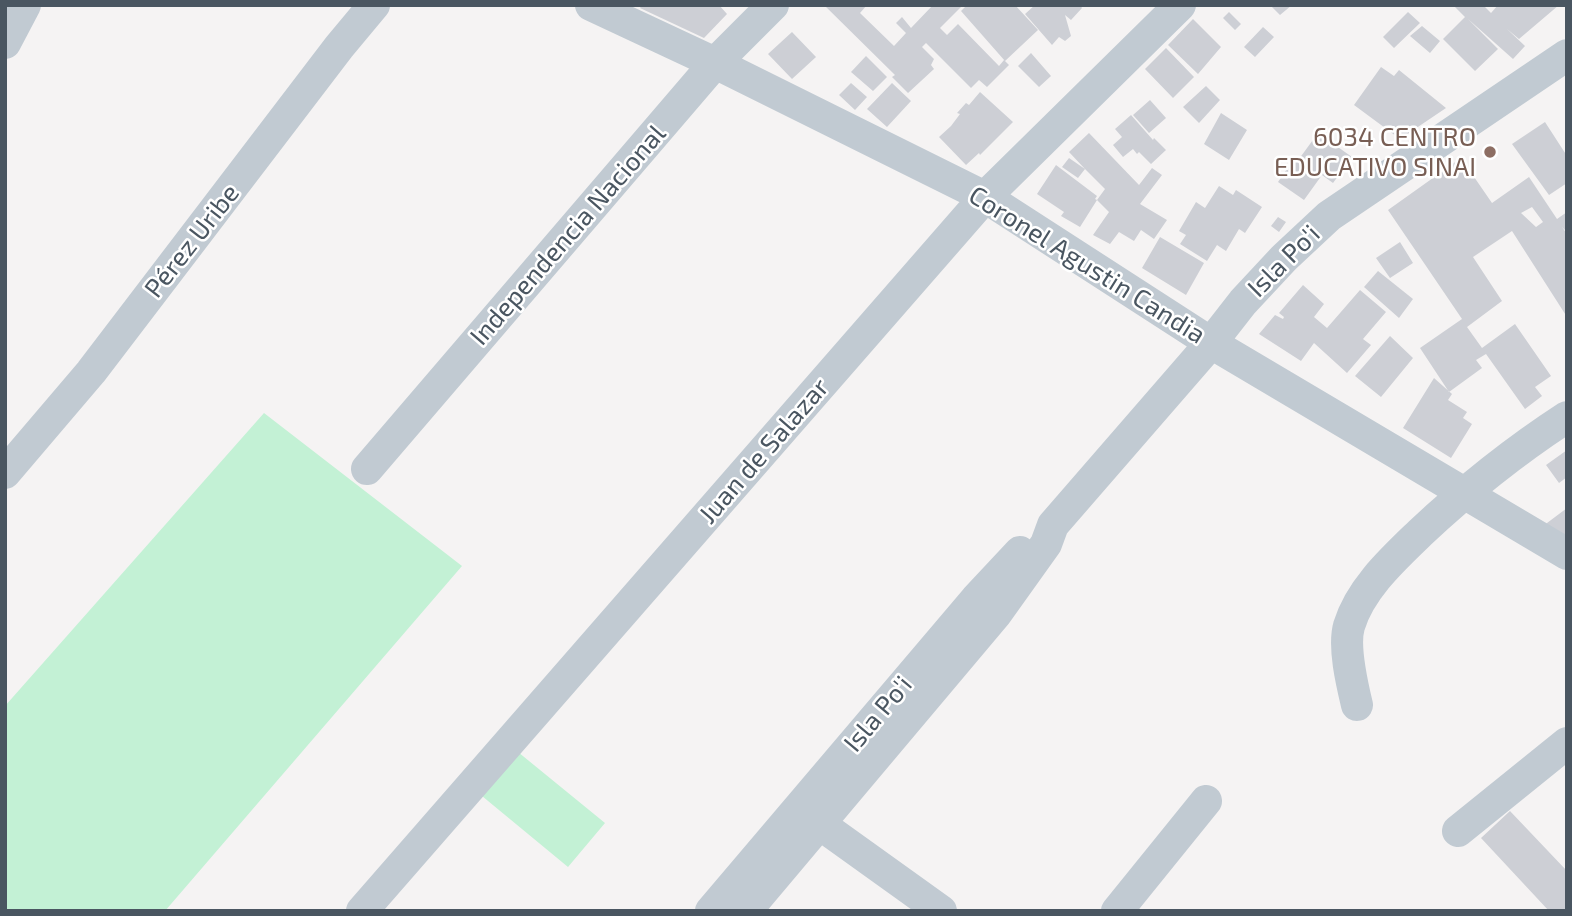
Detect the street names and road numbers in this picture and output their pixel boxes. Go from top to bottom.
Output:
street label: Independencia Nacional [464,118,672,352]
street label: Pérez Uribe [138,178,246,304]
street label: Coronel Agustin Candia [963,179,1211,351]
street label: Isla Po'i [1241,218,1327,304]
street label: Juan de Salazar [692,372,836,530]
street label: Isla Po'i [837,670,919,758]

